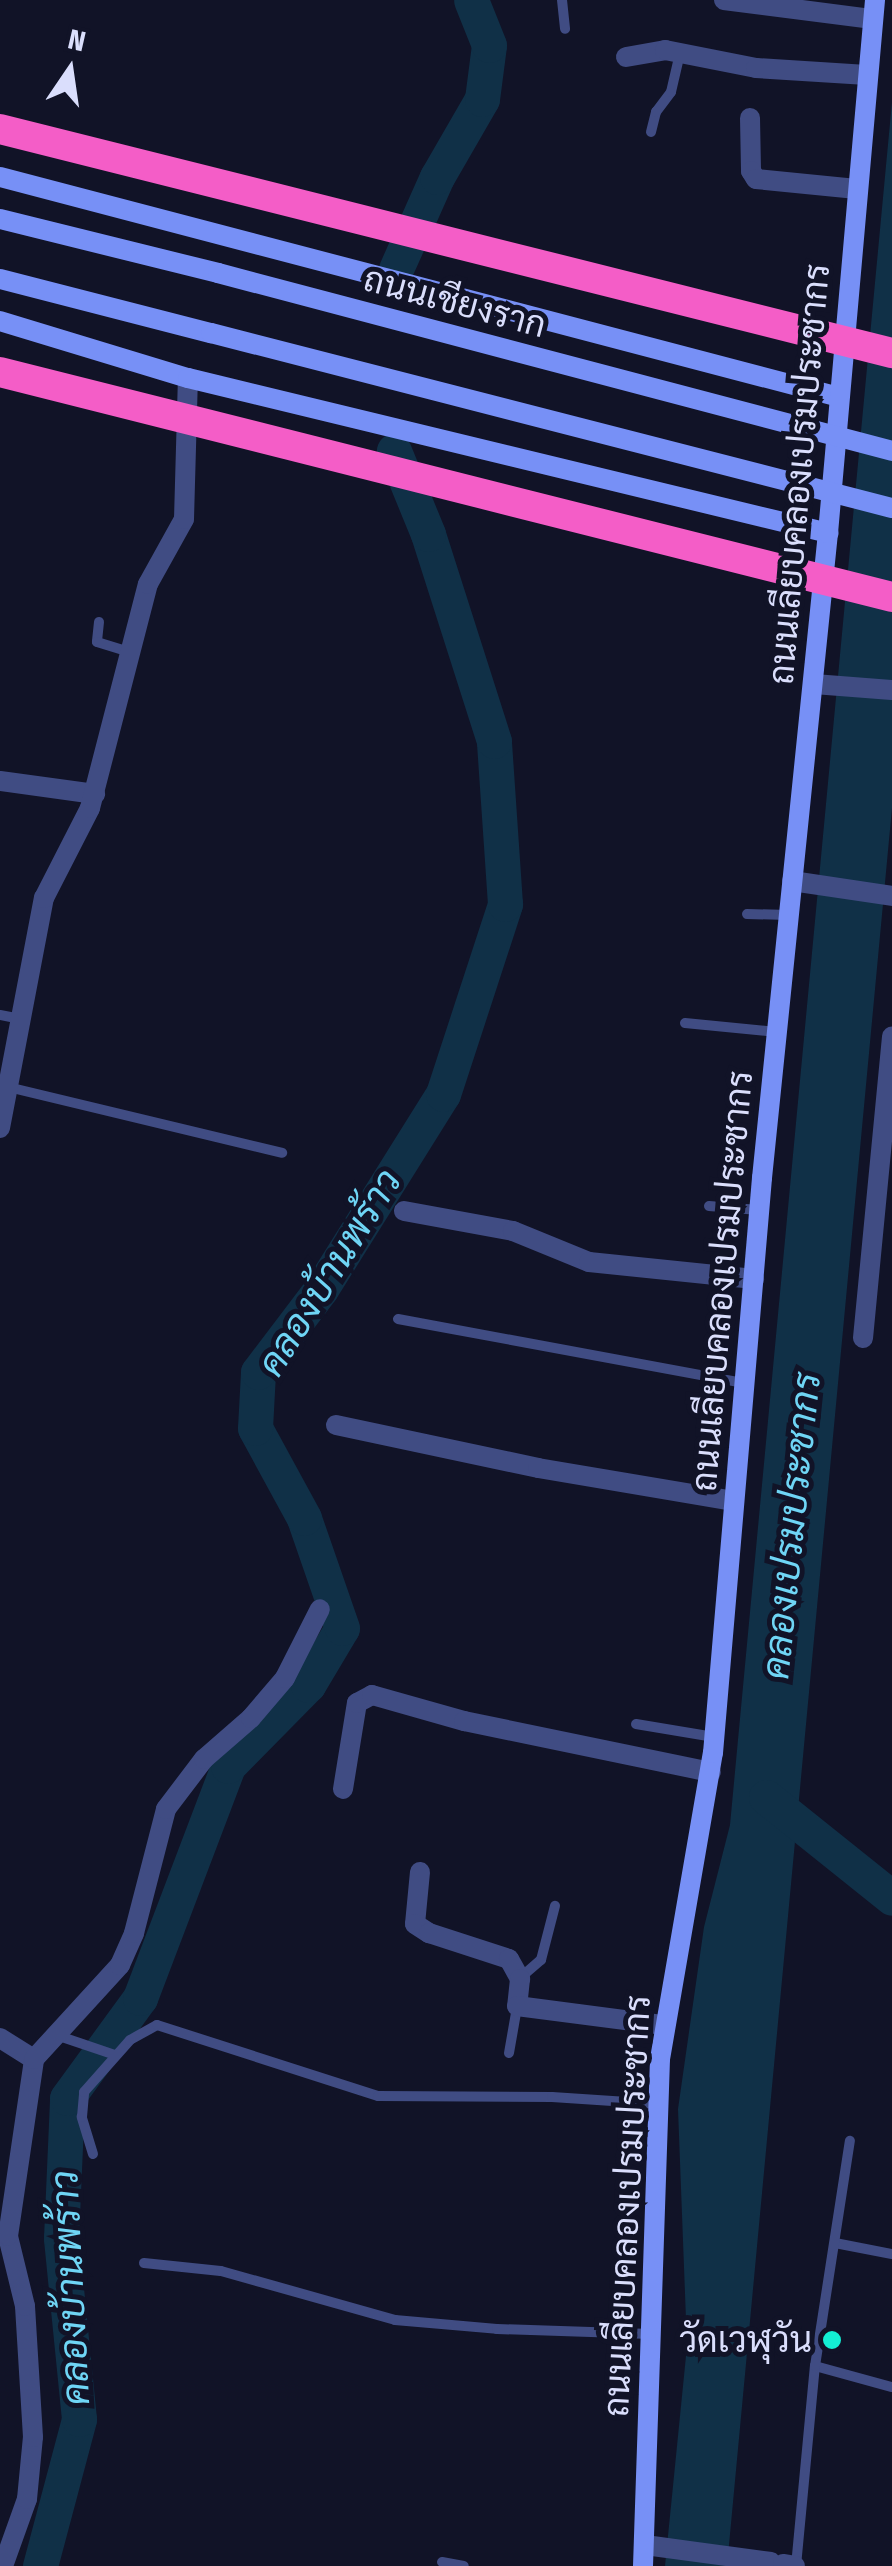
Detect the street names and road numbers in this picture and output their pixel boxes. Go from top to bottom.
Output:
street label: ถนนเชียงราก [359,258,551,346]
street label: ถนนเลียบคลองเปรมประชากร [760,262,838,686]
street label: ถนนเลียบคลองเปรมประชากร [683,1069,761,1493]
street label: ถนนเลียบคลองเปรมประชากร [595,1994,659,2418]

